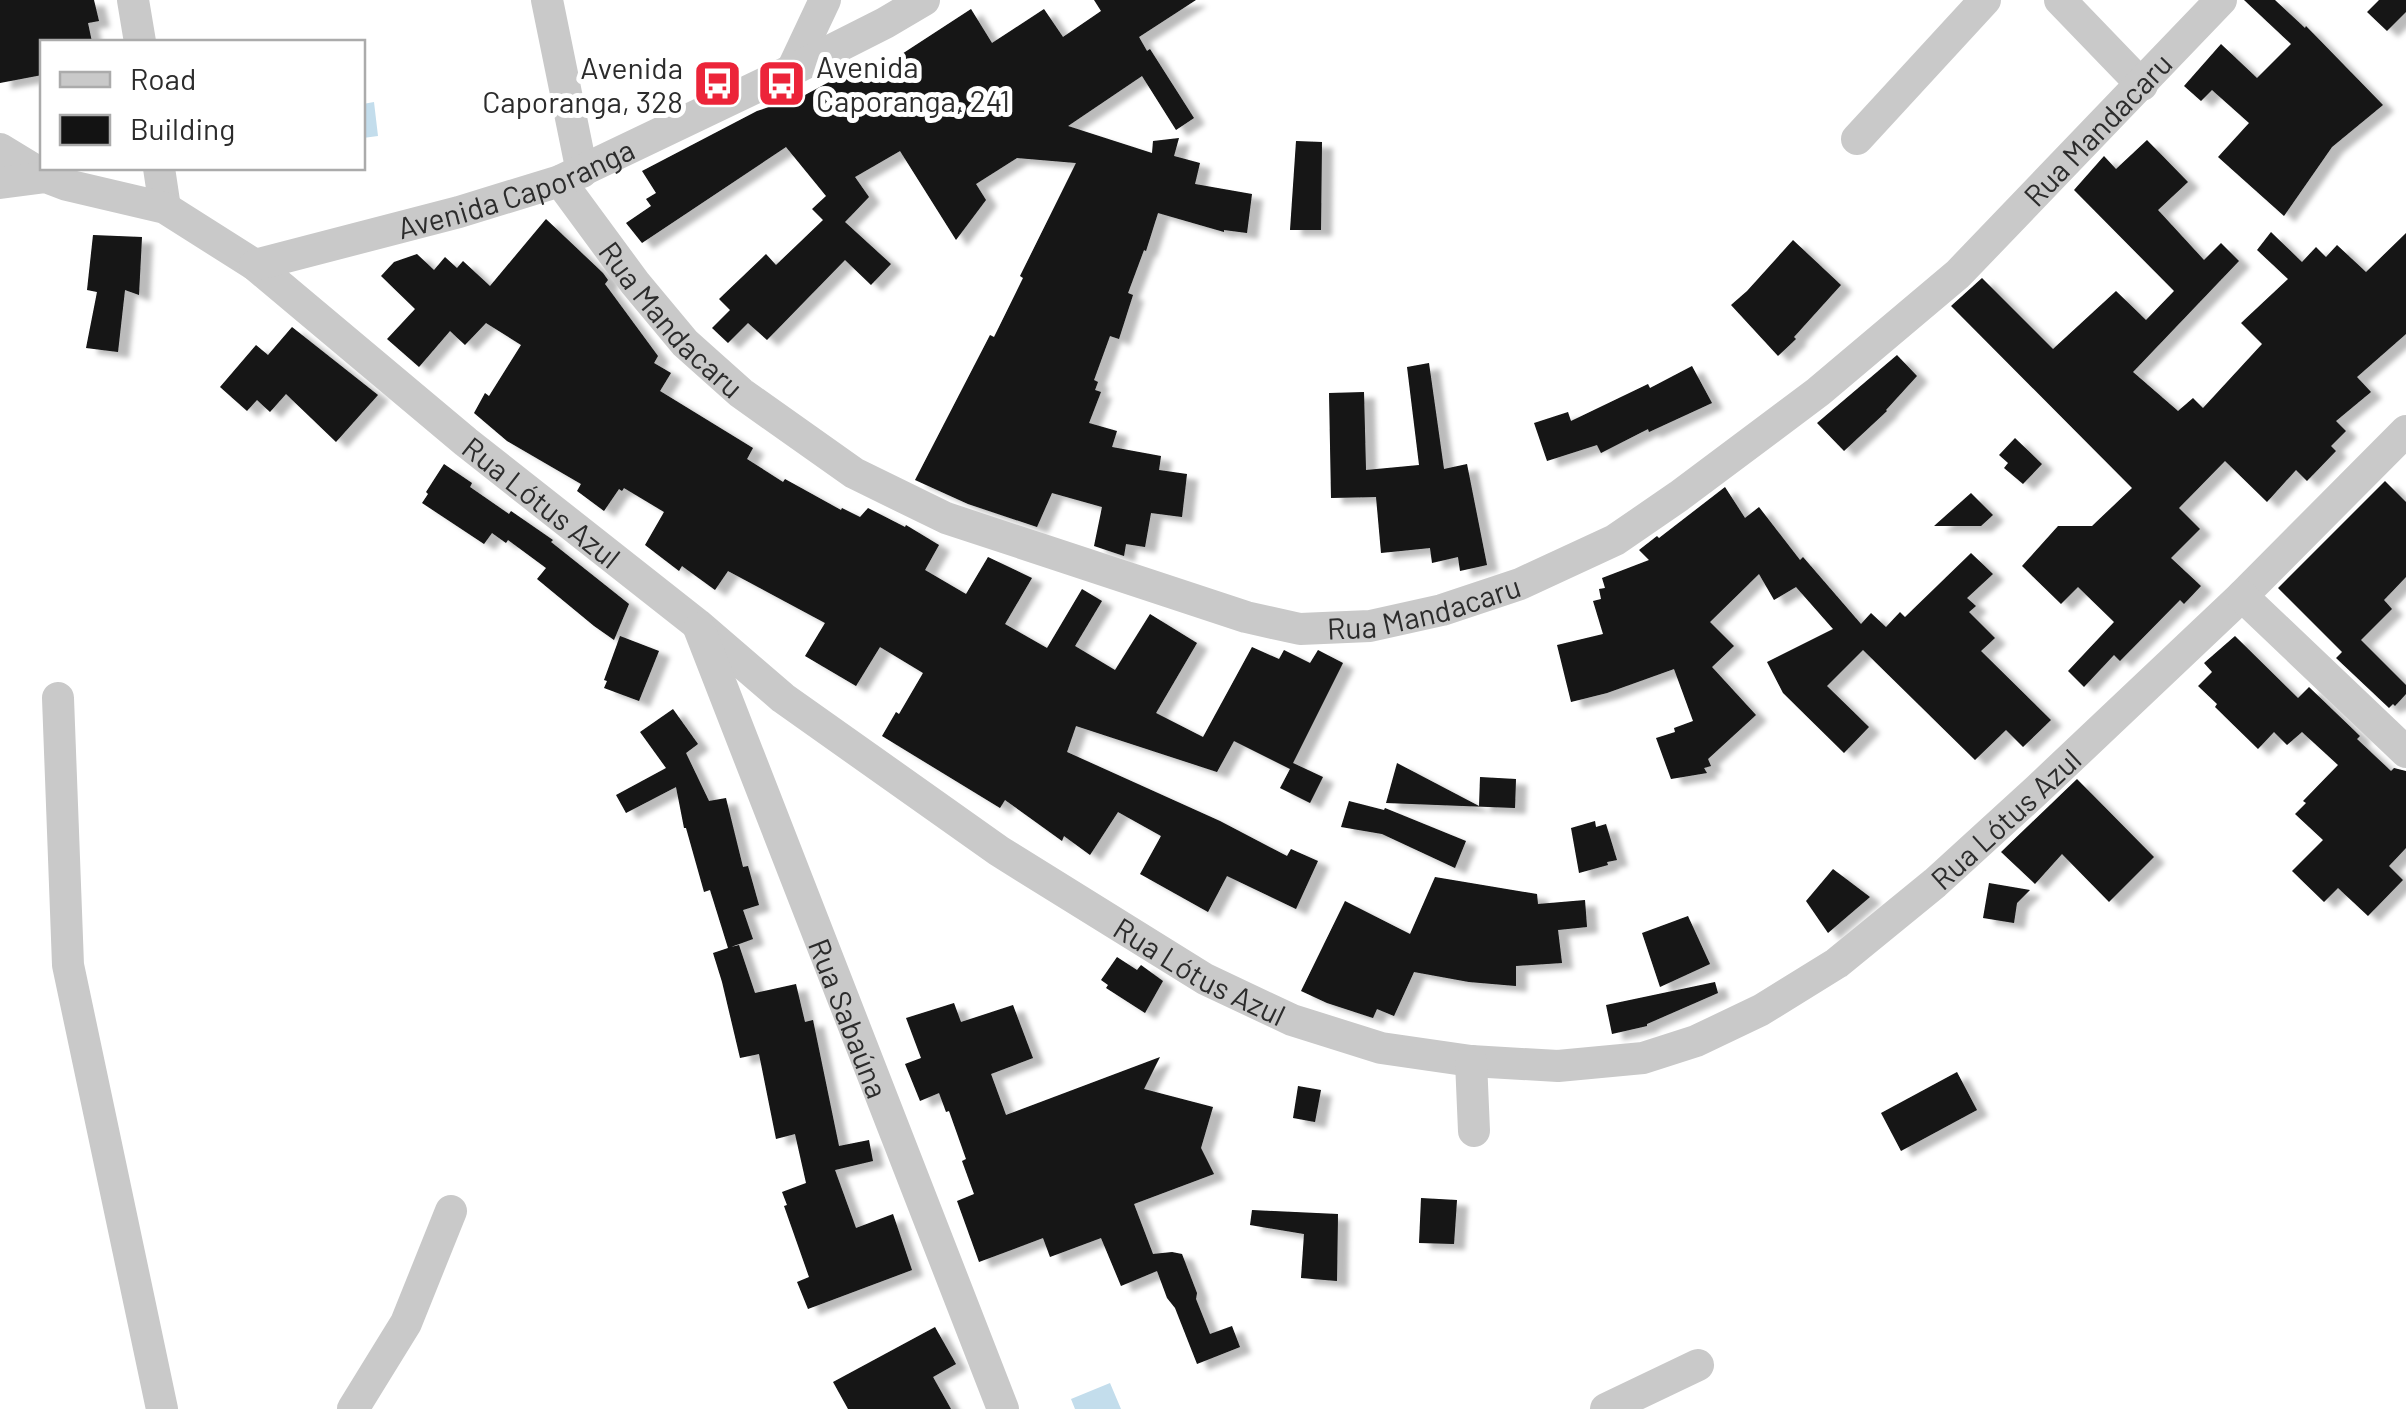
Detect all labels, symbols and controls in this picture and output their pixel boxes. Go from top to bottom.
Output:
legend [40,40,365,170]
street label: Rua Mandacaru [2016,45,2179,213]
place label: Avenida Caporanga, 241 [816,48,1010,118]
place label: Avenida Caporanga, 328 [482,49,683,119]
bus stop icon: Avenida Caporanga, 241 [755,57,807,109]
bus stop icon: Avenida Caporanga, 328 [692,58,744,110]
text: Road [130,60,196,96]
text: Building [130,110,235,146]
street label: Avenida Caporanga [393,130,640,245]
street label: Rua Mandacaru [592,234,751,405]
street label: Rua Lótus Azul [456,429,628,575]
street label: Rua Mandacaru [1326,567,1525,646]
street label: Rua Lótus Azul [1923,741,2088,896]
street label: Rua Lótus Azul [1107,909,1292,1032]
street label: Rua Sabaúna [802,933,897,1103]

